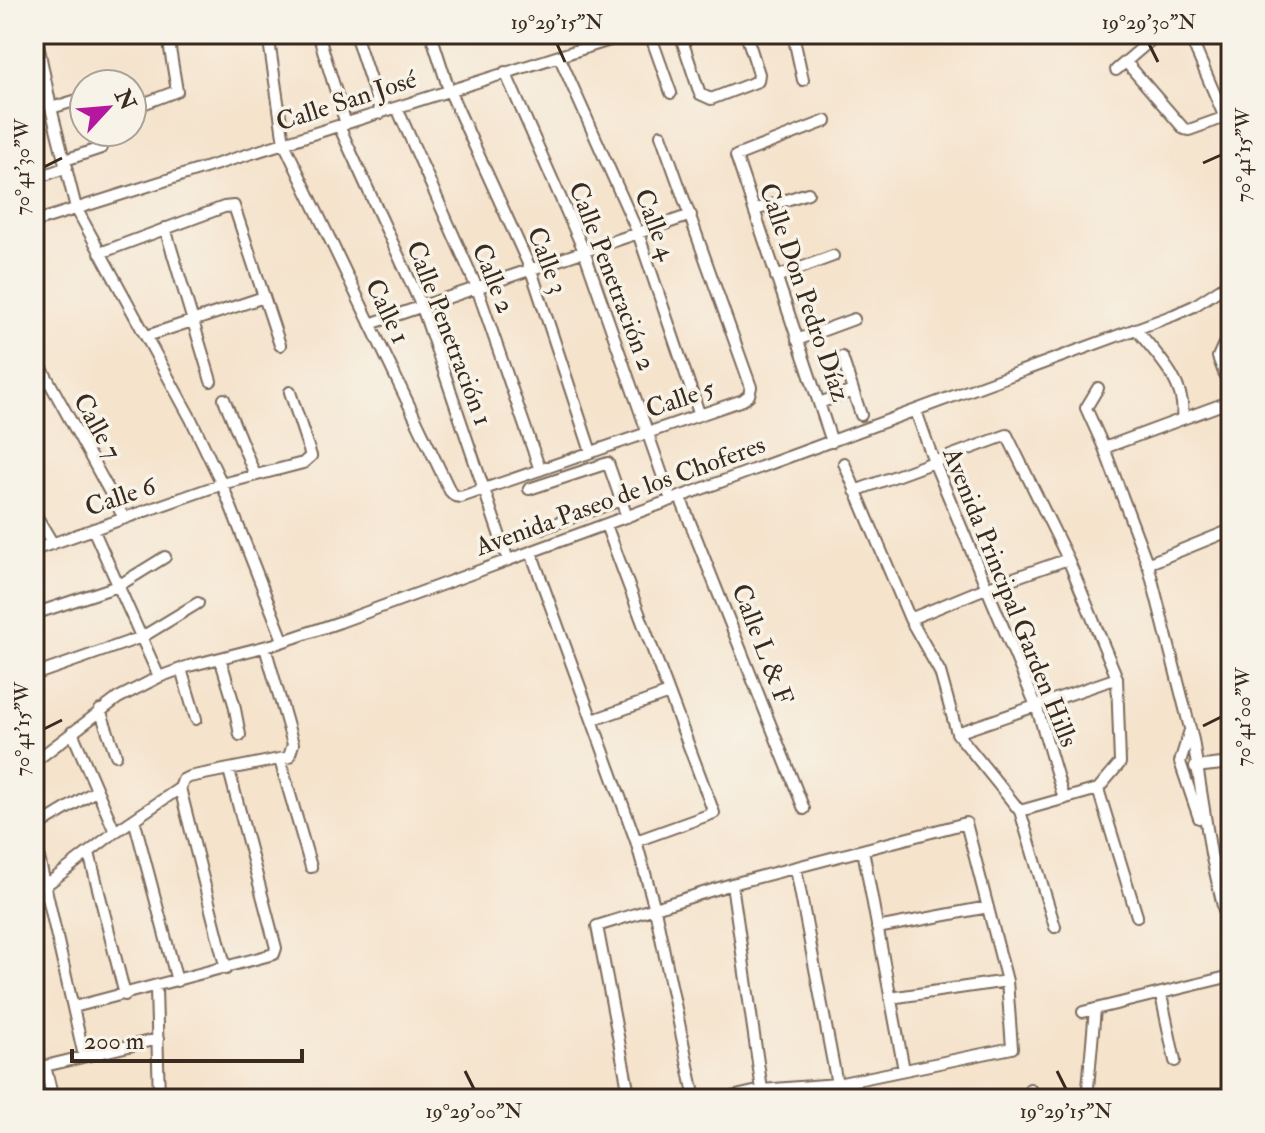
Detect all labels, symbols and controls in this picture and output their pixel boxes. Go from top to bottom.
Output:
text: 19°29'15"N [511,10,603,35]
text: 19°29'30"N [1102,10,1196,35]
street label: Calle San José [272,63,421,139]
north arrow [68,68,148,148]
text: N [108,84,142,115]
text: 70°41'15"W [1231,107,1256,202]
text: 70°41'30"W [10,118,35,215]
street label: Calle Penetración 2 [561,177,663,375]
street label: Calle Don Pedro Díaz [752,179,857,406]
street label: Calle 4 [627,184,683,265]
street label: Calle 3 [520,222,574,298]
street label: Calle Penetración 1 [399,236,499,430]
street label: Calle 2 [465,239,521,318]
street label: Calle 1 [358,274,416,349]
street label: Calle 5 [642,372,719,426]
street label: Calle 7 [66,388,128,465]
street label: Avenida Paseo de los Choferes [470,429,770,564]
street label: Avenida Principal Garden Hills [934,442,1085,752]
street label: Calle 6 [81,469,161,524]
street label: Calle L & F [724,579,800,709]
text: 70°41'00"W [1231,667,1256,767]
text: 70°41'15"W [10,681,35,776]
scale bar [72,1013,302,1063]
text: 200 m [84,1026,145,1057]
text: 19°29'00"N [425,1099,523,1124]
text: 19°29'15"N [1020,1099,1112,1124]

